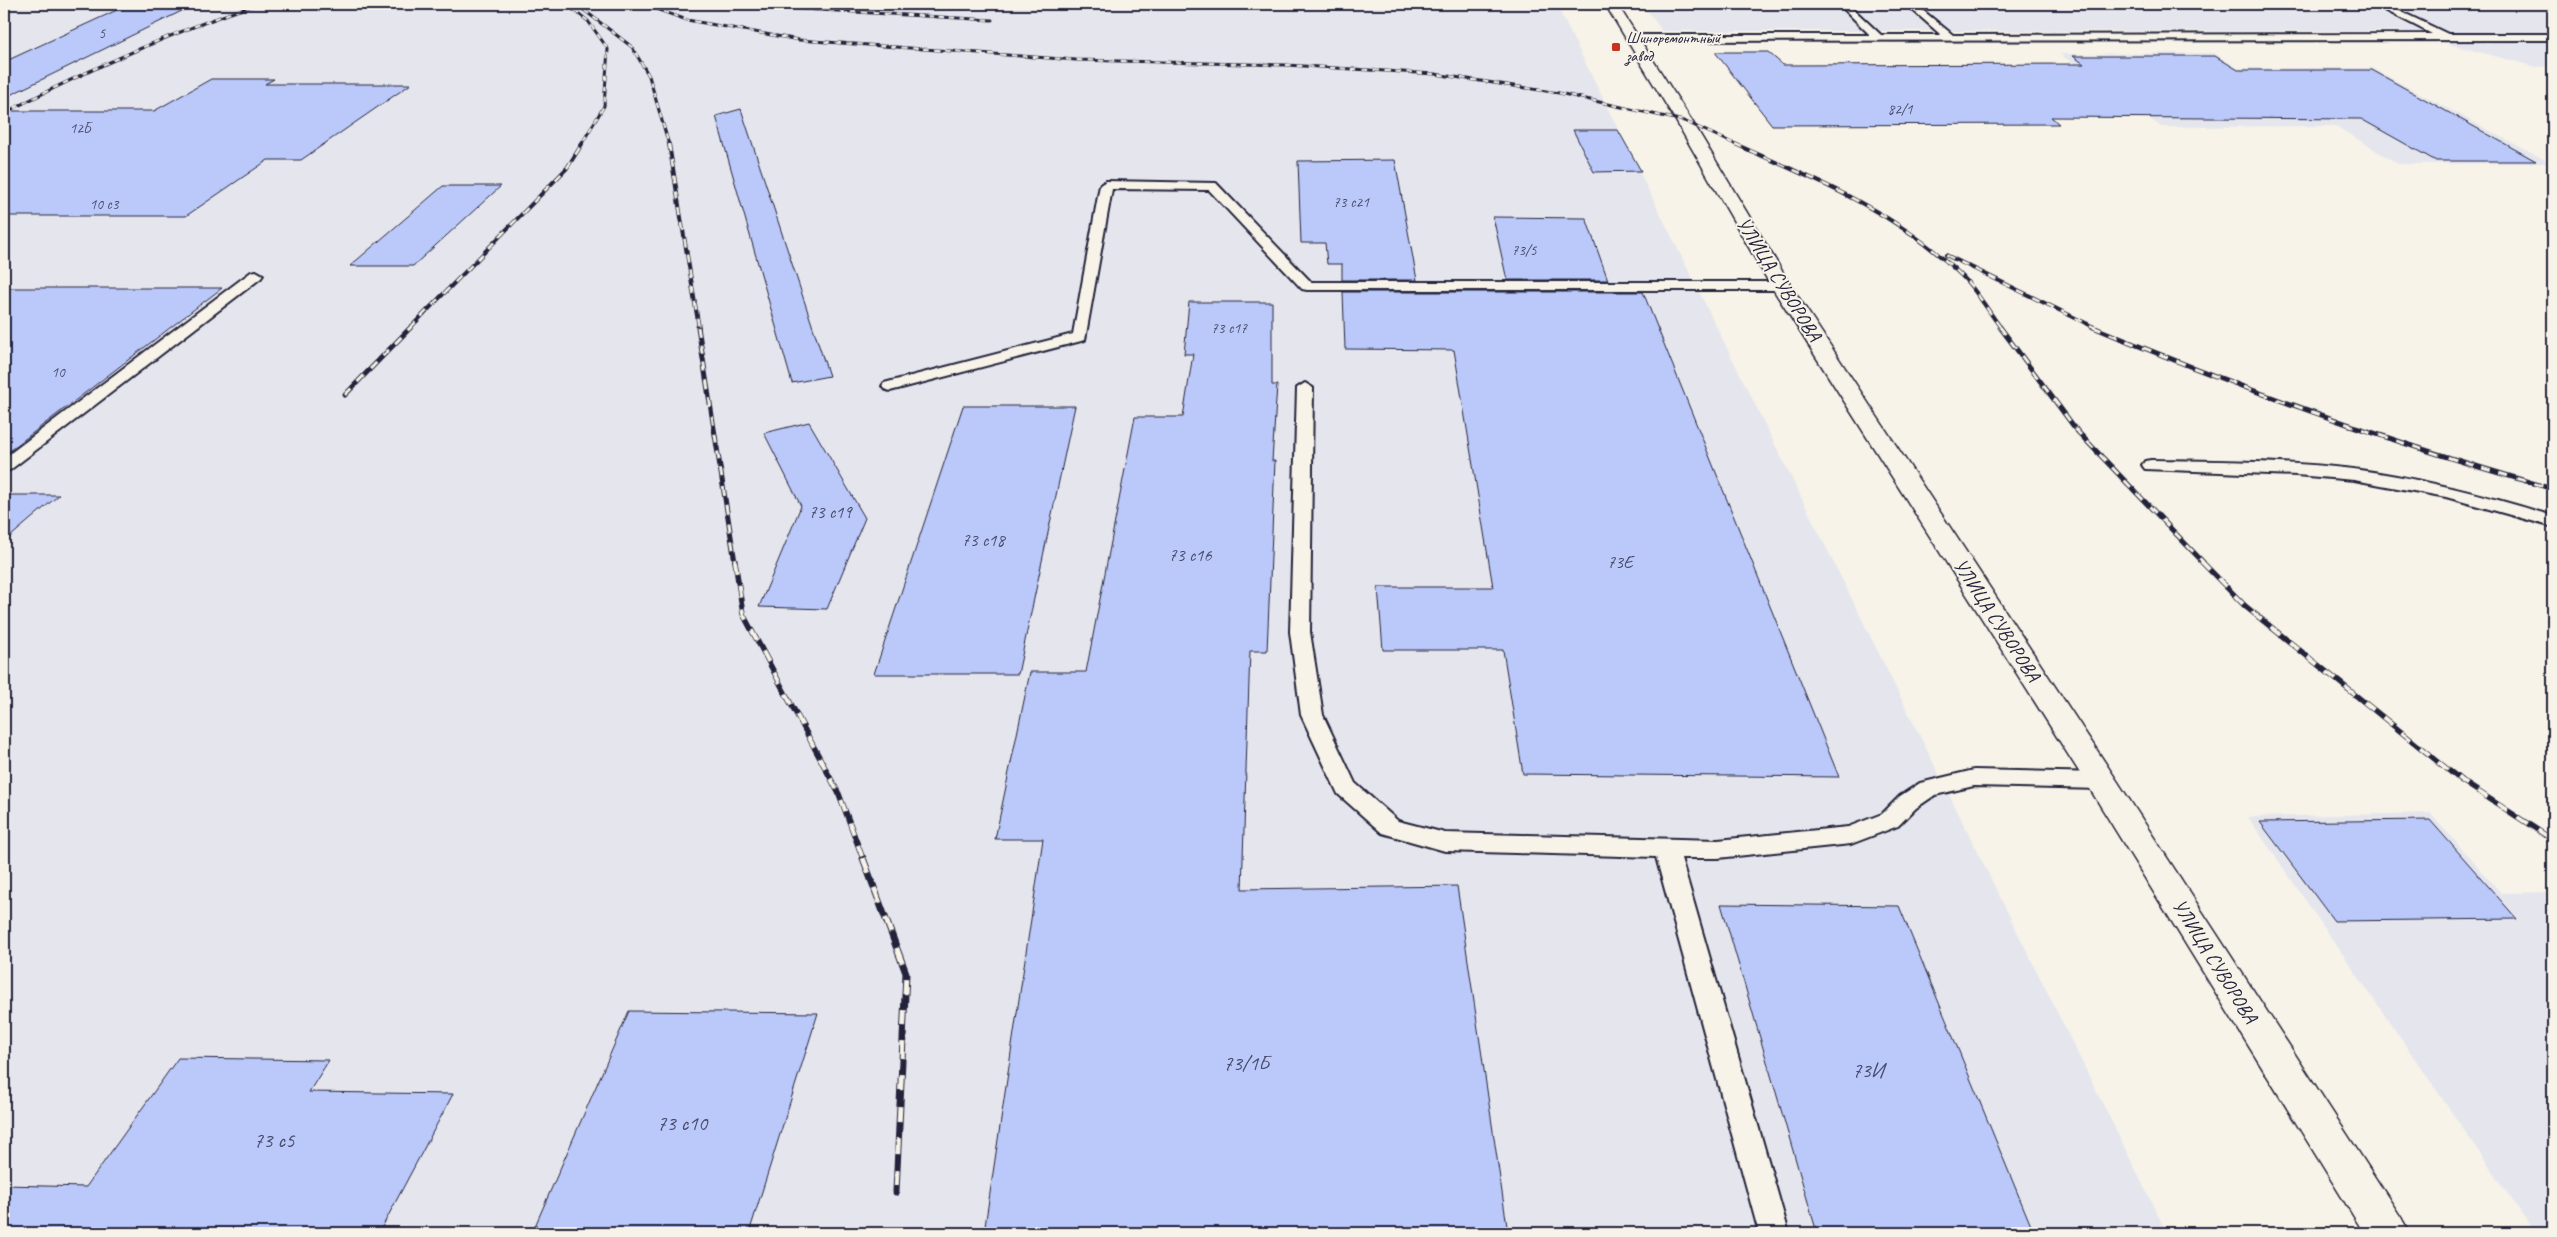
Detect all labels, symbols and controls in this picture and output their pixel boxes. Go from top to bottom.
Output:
house number: 5 [99,24,107,43]
place label: Шиноремонтный завод [1624,28,1722,66]
marker: Шиноремонтный завод [1610,41,1622,53]
house number: 82/1 [1887,100,1914,119]
house number: 12Б [69,119,93,138]
house number: 73 с21 [1333,193,1370,212]
house number: 10 с3 [89,195,120,214]
street label: УЛИЦА СУВОРОВА [1731,212,1828,346]
house number: 73/5 [1511,241,1538,260]
house number: 73 с17 [1211,319,1248,338]
house number: 10 [51,363,66,382]
house number: 73 с19 [808,501,853,523]
house number: 73 с18 [961,529,1006,551]
house number: 73 с16 [1168,544,1212,566]
house number: 73Е [1607,551,1635,573]
street label: УЛИЦА СУВОРОВА [1948,554,2047,687]
street label: УЛИЦА СУВОРОВА [2167,894,2264,1028]
house number: 73/1Б [1223,1050,1272,1076]
house number: 73И [1852,1057,1888,1083]
house number: 73 с10 [657,1110,709,1136]
house number: 73 с5 [254,1127,296,1153]

